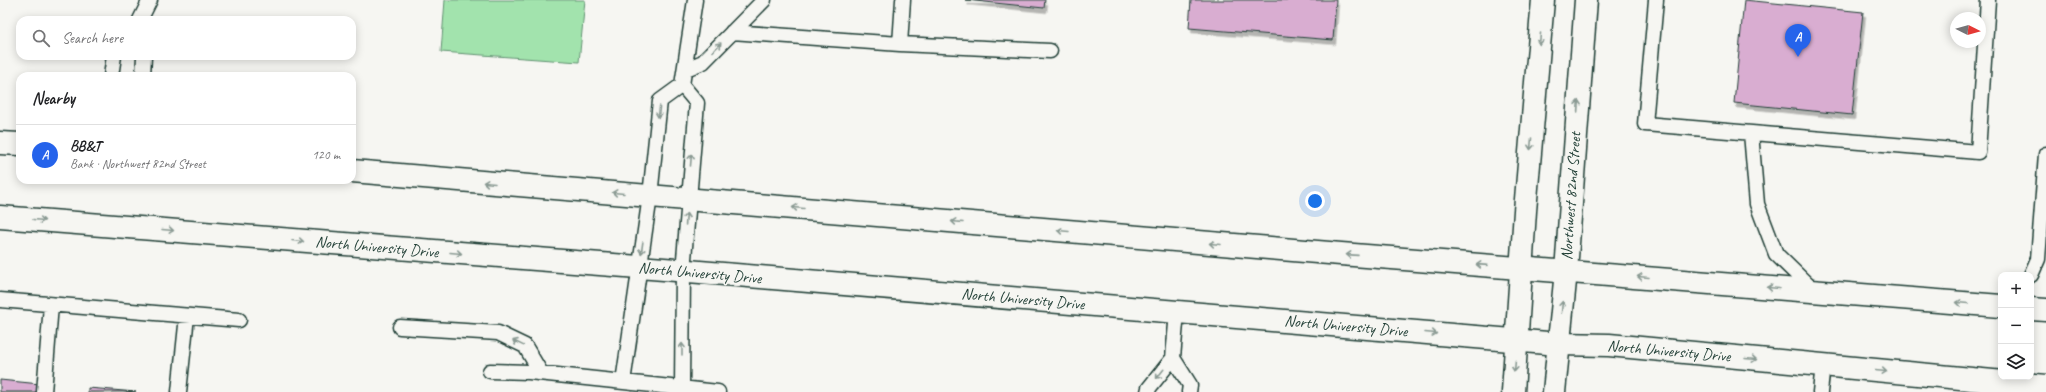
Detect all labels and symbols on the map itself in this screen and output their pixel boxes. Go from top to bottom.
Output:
north arrow [1950,12,1986,48]
pin: A [1785,24,1811,57]
one-way arrow [1536,32,1543,45]
one-way arrow [713,42,722,52]
one-way arrow [1574,100,1582,113]
one-way arrow [655,105,662,118]
street label: Northwest 82nd Street [1557,130,1586,261]
one-way arrow [1527,137,1534,150]
one-way arrow [688,154,695,167]
one-way arrow [483,179,496,186]
one-way arrow [612,190,625,197]
your location [1305,191,1325,211]
one-way arrow [792,205,805,212]
one-way arrow [683,213,690,226]
one-way arrow [32,216,45,223]
one-way arrow [951,218,964,225]
one-way arrow [161,227,174,234]
one-way arrow [1057,227,1070,234]
street label: North University Drive [315,232,441,262]
one-way arrow [291,237,304,244]
one-way arrow [1209,240,1222,247]
one-way arrow [638,241,646,254]
one-way arrow [449,249,462,256]
one-way arrow [1346,252,1359,259]
street label: North University Drive [638,258,764,288]
one-way arrow [1476,261,1489,268]
one-way arrow [1637,274,1650,281]
street label: North University Drive [961,284,1087,314]
one-way arrow [1767,284,1780,291]
one-way arrow [1956,300,1969,307]
one-way arrow [1559,301,1566,314]
street label: North University Drive [1284,311,1410,341]
one-way arrow [1424,329,1437,336]
street label: North University Drive [1607,336,1733,366]
one-way arrow [512,339,524,346]
one-way arrow [678,343,686,356]
one-way arrow [1744,355,1757,362]
one-way arrow [1512,359,1519,372]
one-way arrow [1874,367,1887,374]
one-way arrow [1156,369,1164,380]

